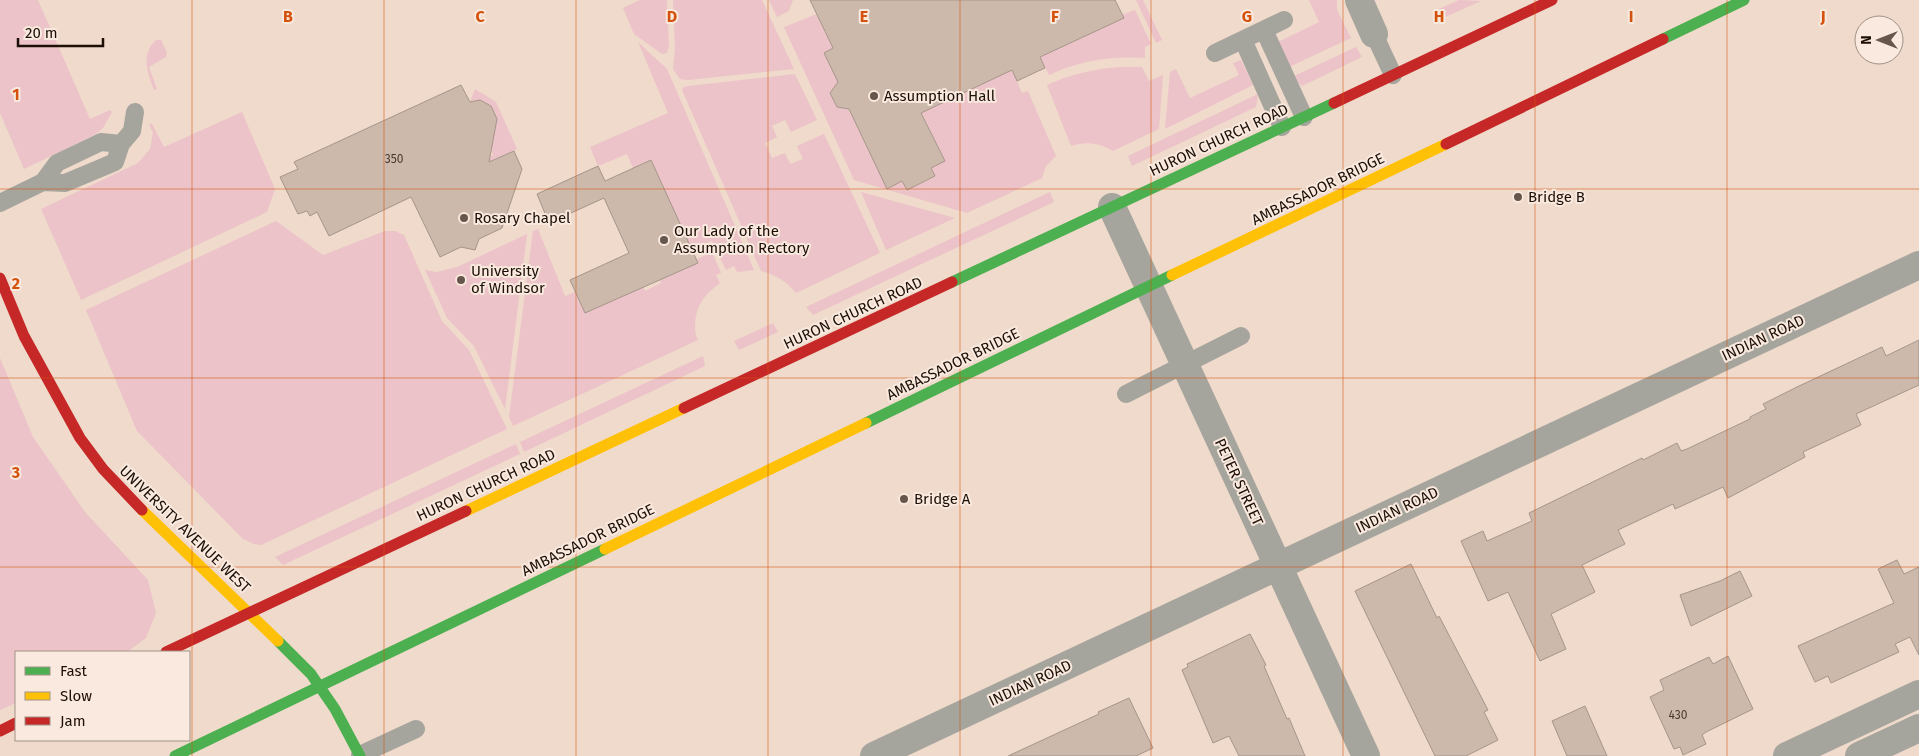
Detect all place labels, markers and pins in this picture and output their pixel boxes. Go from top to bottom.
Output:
place label: Assumption Hall [884,87,996,105]
marker: Assumption Hall [868,90,880,102]
place label: Bridge B [1528,188,1585,206]
marker: Bridge B [1512,191,1524,203]
place label: Rosary Chapel [474,209,571,227]
marker: Rosary Chapel [458,212,470,224]
place label: Our Lady of the Assumption Rectory [674,222,810,257]
marker: Our Lady of the Assumption Rectory [658,234,670,246]
place label: University of Windsor [471,262,545,297]
marker: University of Windsor [455,274,467,286]
place label: Bridge A [914,490,971,508]
marker: Bridge A [898,493,910,505]

